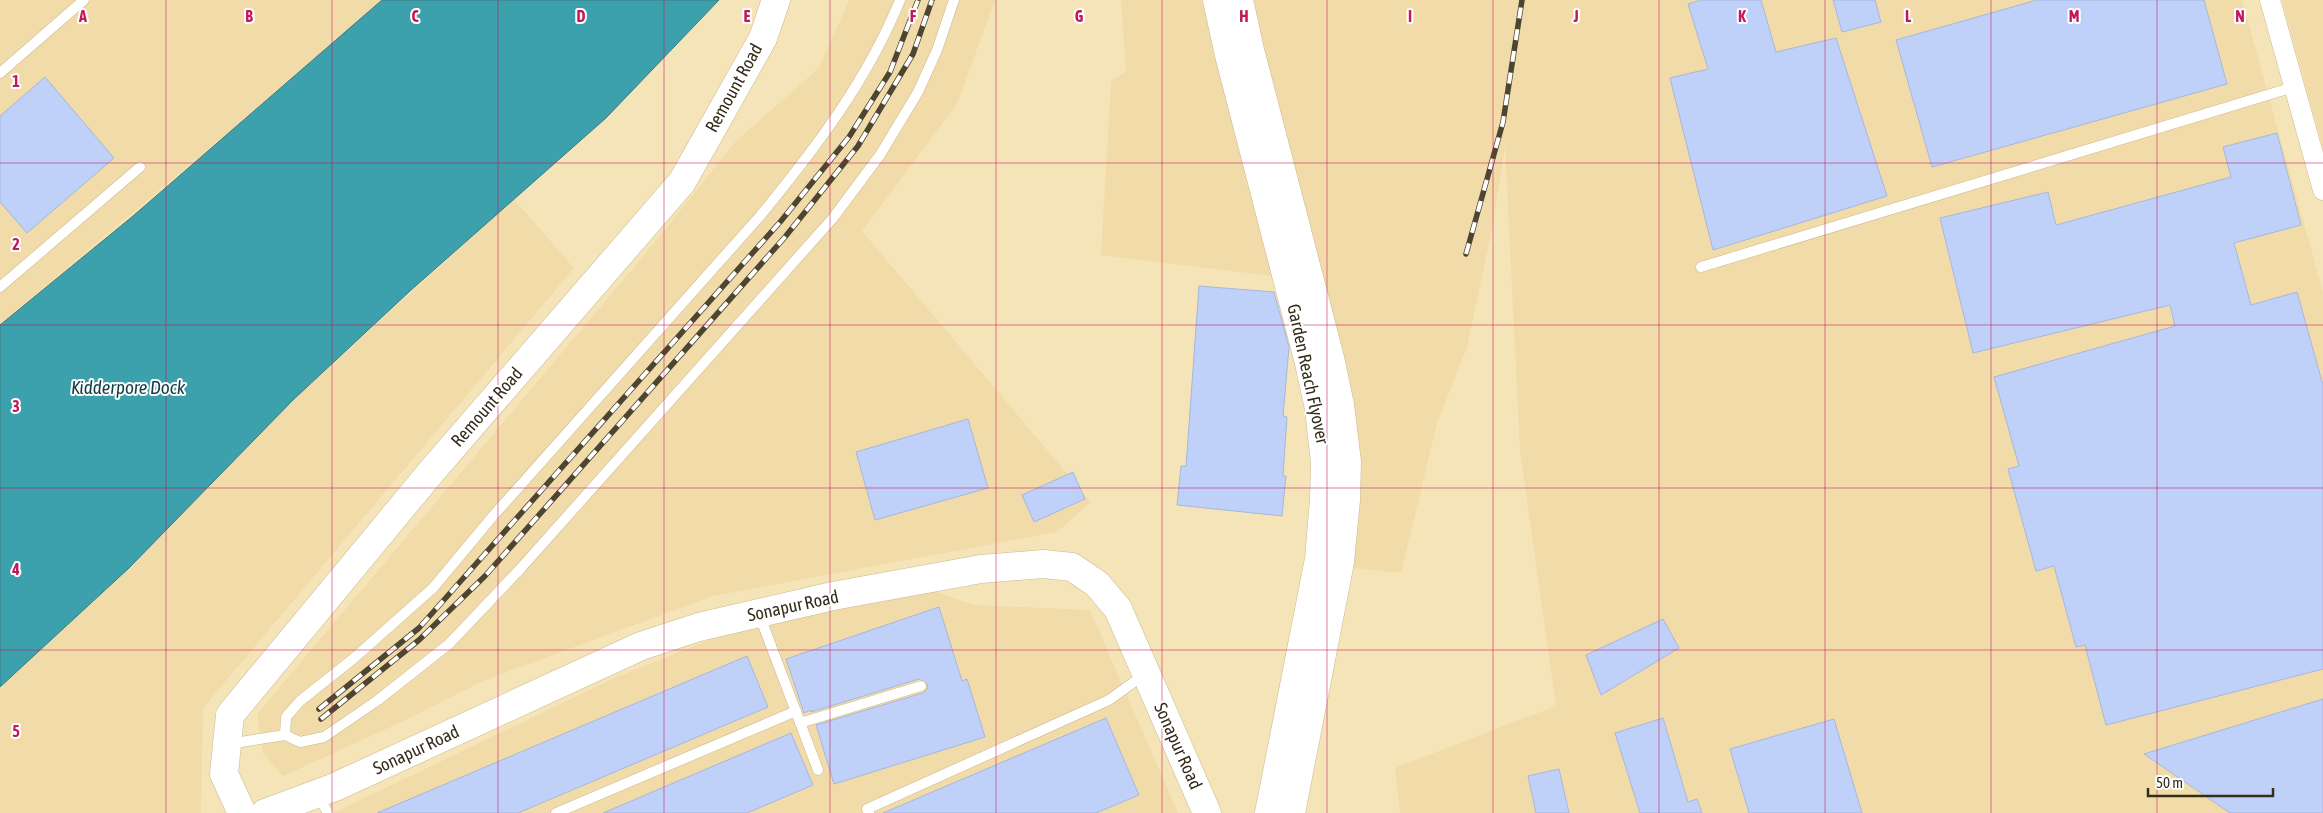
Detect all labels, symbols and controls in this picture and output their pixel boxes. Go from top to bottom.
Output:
text: A [78,7,87,25]
text: B [245,7,253,25]
text: C [411,7,419,25]
text: D [577,7,586,25]
text: E [744,7,751,25]
text: F [910,7,917,25]
text: G [1075,7,1084,25]
text: H [1239,7,1249,25]
text: I [1408,7,1412,25]
text: J [1572,7,1579,25]
text: K [1738,7,1746,25]
text: L [1905,7,1912,25]
text: M [2069,7,2079,25]
text: N [2235,7,2245,25]
street label: Remount Road [701,40,767,136]
text: 1 [12,72,20,90]
text: 2 [12,235,20,253]
street label: Garden Reach Flyover [1283,302,1334,446]
street label: Remount Road [447,363,527,451]
water label: Kidderpore Dock [71,376,186,398]
text: 3 [12,397,20,415]
text: 4 [11,560,20,578]
street label: Sonapur Road [745,586,840,625]
street label: Sonapur Road [1150,699,1207,792]
street label: Sonapur Road [369,720,462,779]
text: 5 [12,722,20,740]
scale bar [2148,766,2273,798]
text: 50 m [2156,774,2183,791]

